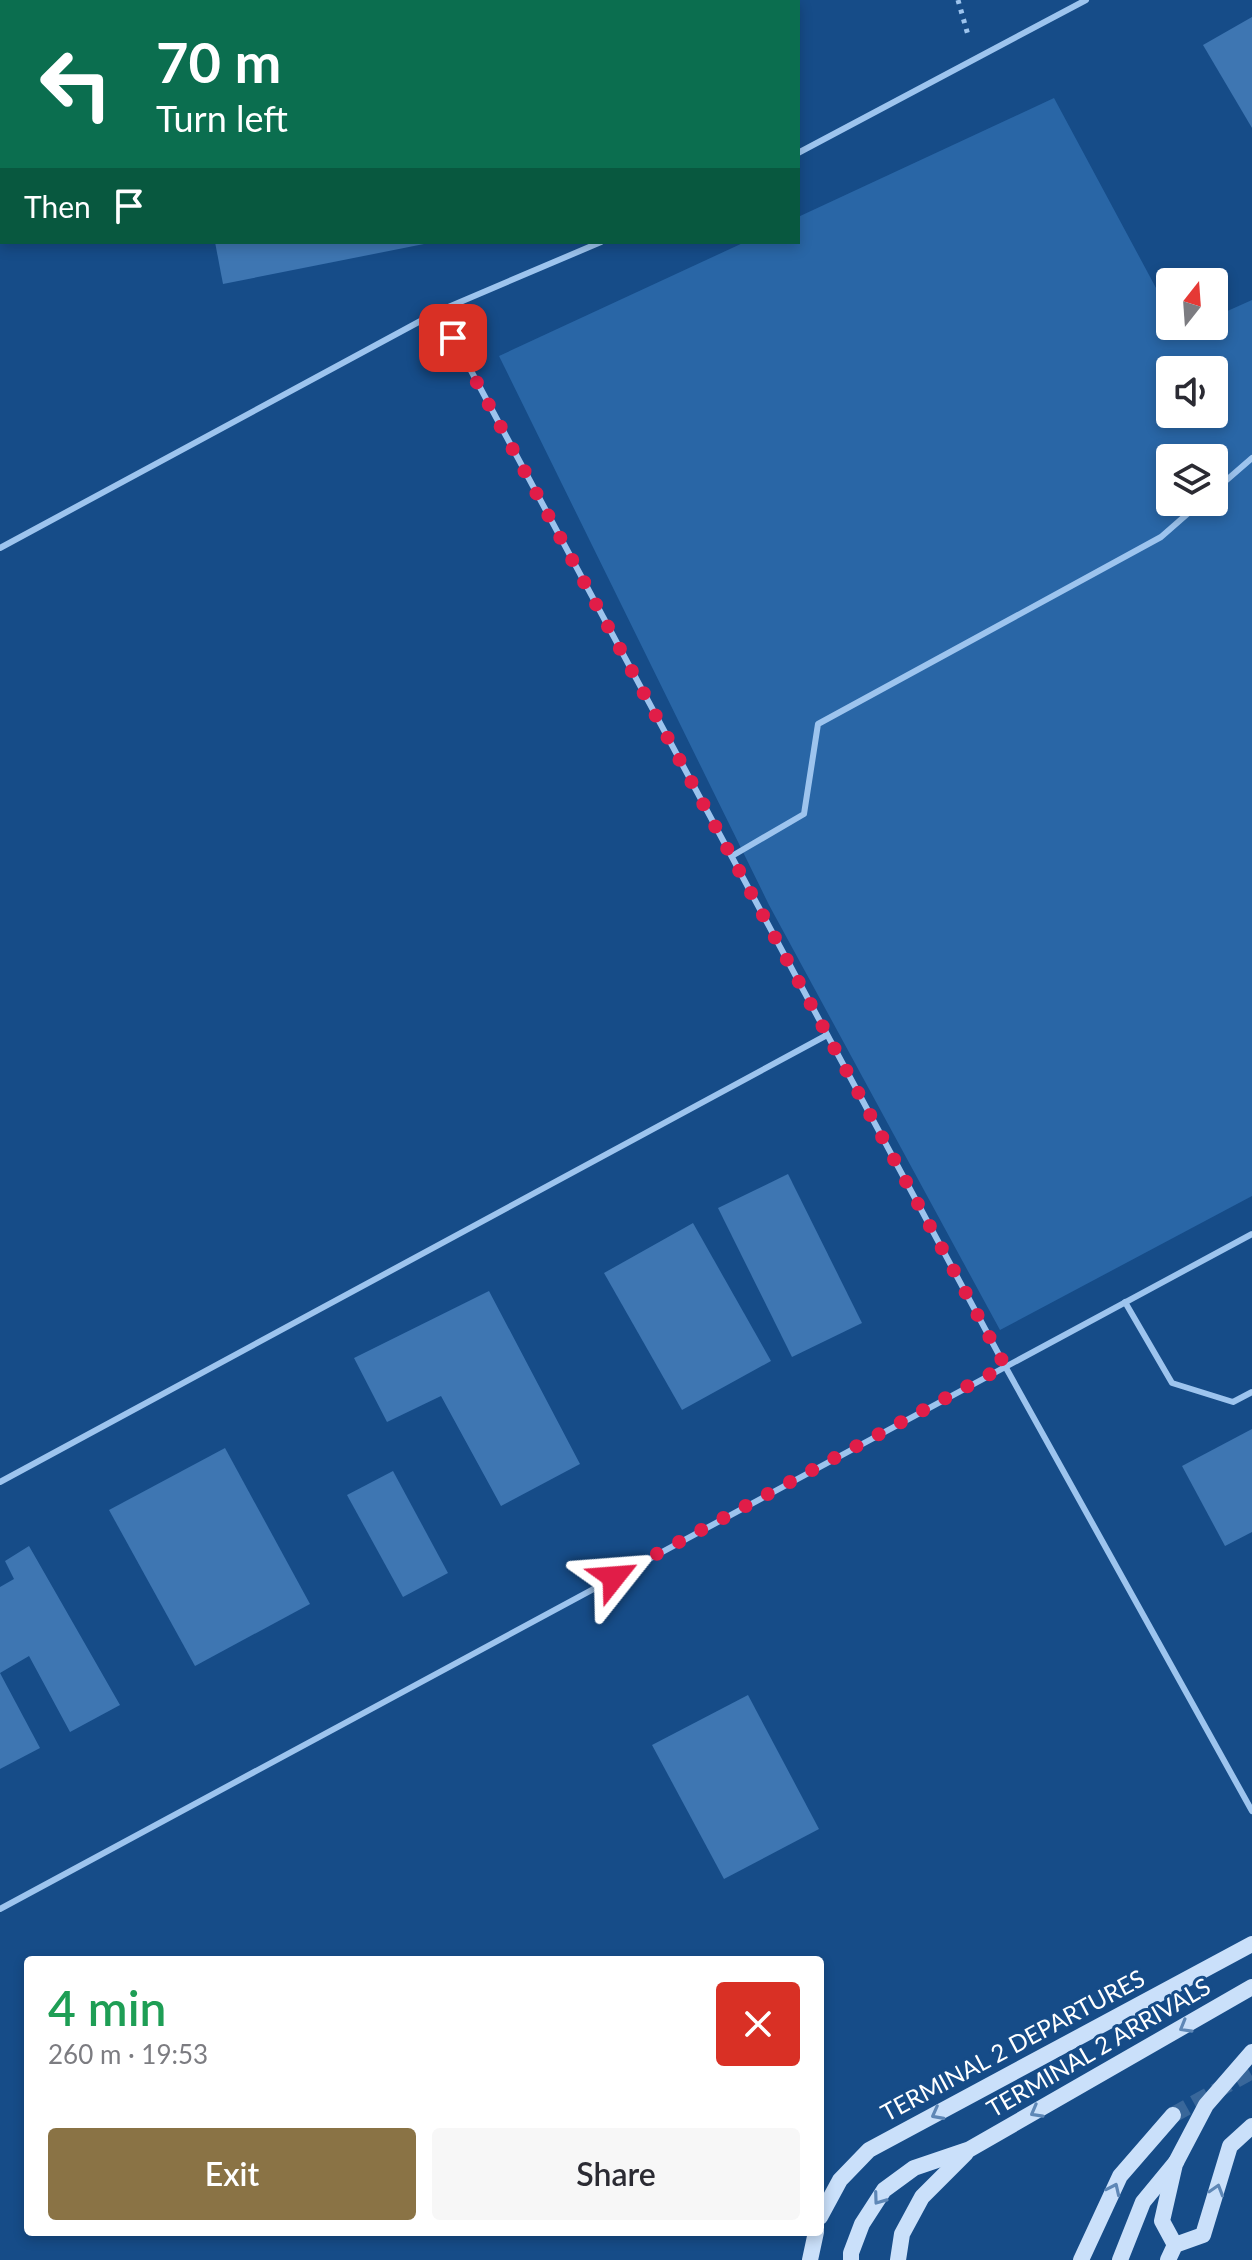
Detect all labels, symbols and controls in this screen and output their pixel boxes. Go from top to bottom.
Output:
text: 70 m [156,28,281,95]
icon: left [24,32,128,136]
text: Turn left [156,96,288,140]
icon: arrive [107,184,151,228]
text: Then [24,188,91,224]
north arrow [1156,268,1228,340]
map controls [1156,268,1228,516]
pin [419,304,487,372]
icon: arrive [431,316,475,360]
button: sound [1156,356,1228,428]
button: layers [1156,444,1228,516]
position arrow [572,1535,656,1619]
street label: TERMINAL 2 DEPARTURES [876,1963,1149,2127]
street label: TERMINAL 2 ARRIVALS [981,1971,1215,2123]
text: 4 min [48,1979,166,2036]
button: close [716,1982,800,2066]
one-way arrow [1179,2017,1194,2032]
text: 260 m · 19:53 [48,2038,208,2070]
one-way arrow [1029,2103,1044,2118]
one-way arrow [931,2104,945,2120]
button: Exit [48,2128,416,2220]
button: Share [432,2128,800,2220]
one-way arrow [1104,2183,1120,2198]
one-way arrow [1207,2184,1223,2198]
one-way arrow [874,2190,889,2204]

